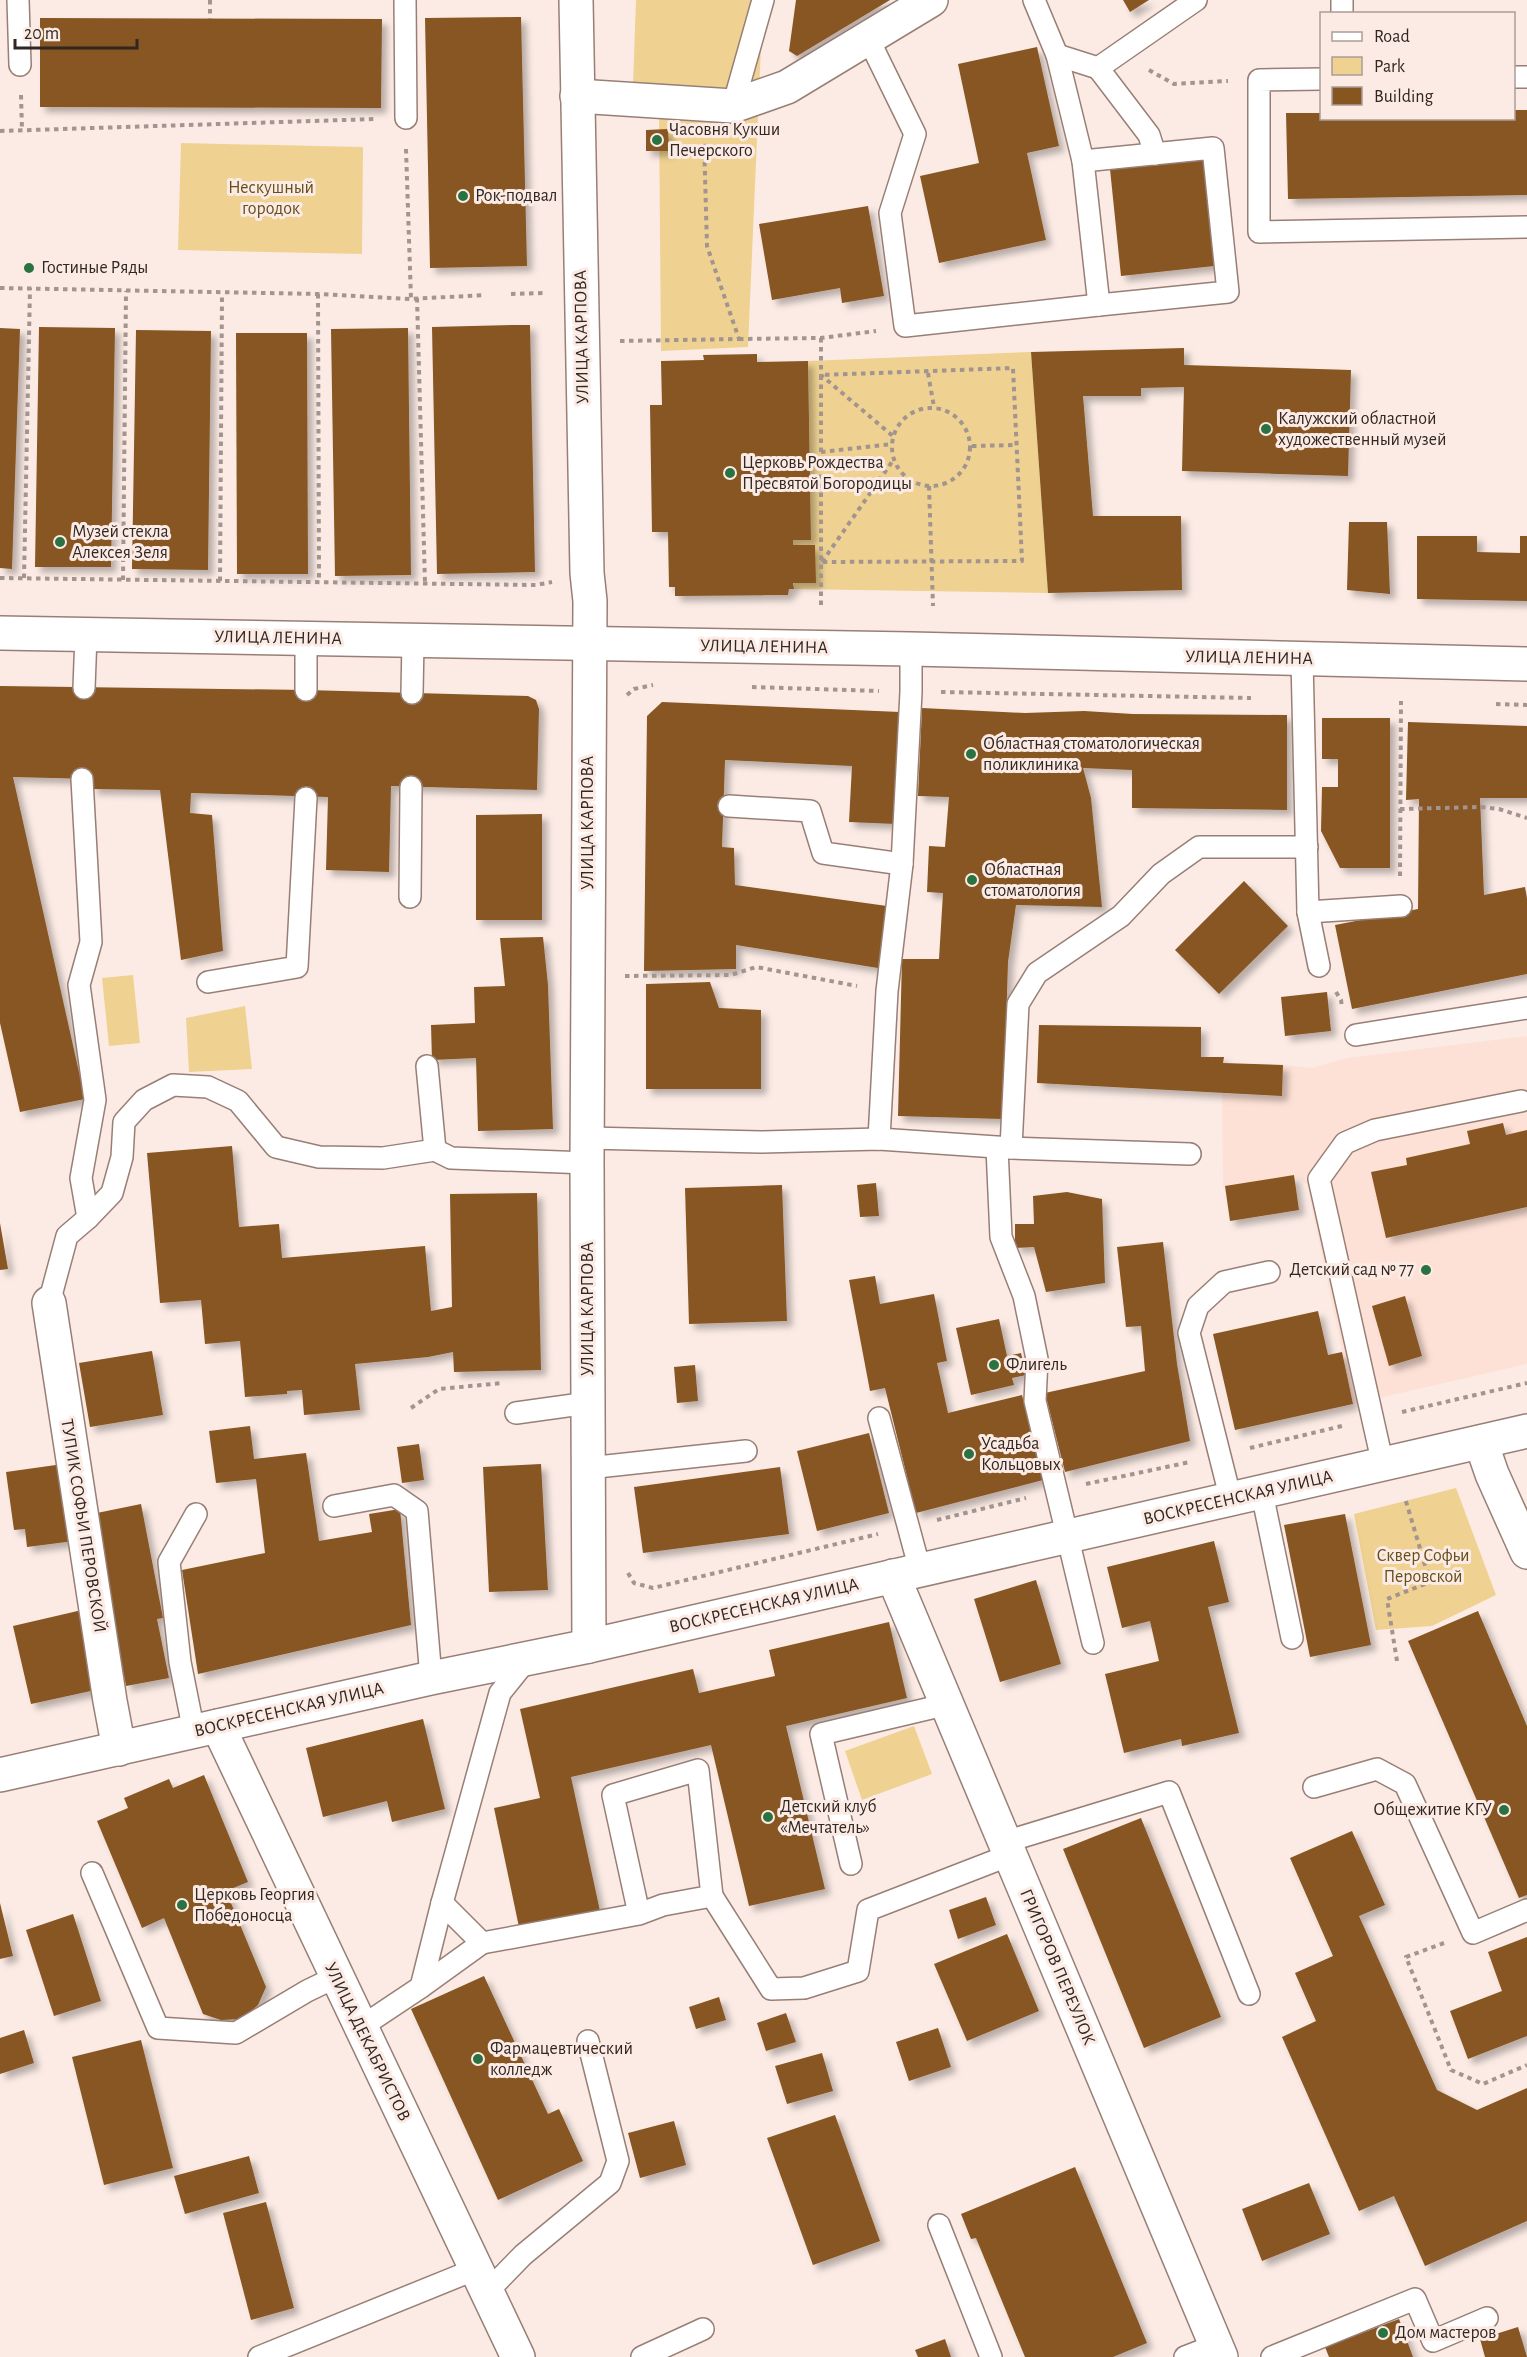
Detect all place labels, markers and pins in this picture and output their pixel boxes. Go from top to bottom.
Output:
place label: Часовня Кукши Печерского [669,121,780,160]
marker: Часовня Кукши Печерского [650,133,664,147]
place label: Рок-подвал [475,187,557,205]
marker: Рок-подвал [456,189,470,203]
place label: Гостиные Ряды [41,259,148,277]
marker: Гостиные Ряды [22,261,36,275]
place label: Калужский областной художественный музей [1278,409,1447,449]
marker: Калужский областной художественный музей [1259,422,1273,436]
place label: Церковь Рождества Пресвятой Богородицы [742,454,912,493]
marker: Церковь Рождества Пресвятой Богородицы [723,466,737,480]
place label: Музей стекла Алексея Зеля [72,523,169,562]
marker: Музей стекла Алексея Зеля [53,535,67,549]
place label: Областная стоматологическая поликлиника [983,734,1200,774]
marker: Областная стоматологическая поликлиника [964,747,978,761]
place label: Областная стоматология [984,860,1081,900]
marker: Областная стоматология [965,873,979,887]
place label: Детский сад № 77 [1289,1261,1414,1279]
marker: Детский сад № 77 [1419,1263,1433,1277]
place label: Флигель [1006,1356,1067,1374]
marker: Флигель [987,1358,1001,1372]
place label: Усадьба Кольцовых [981,1434,1061,1474]
marker: Усадьба Кольцовых [962,1447,976,1461]
place label: Детский клуб «Мечтатель» [780,1797,876,1837]
place label: Общежитие КГУ [1373,1800,1492,1819]
marker: Общежитие КГУ [1497,1803,1511,1817]
marker: Детский клуб «Мечтатель» [761,1810,775,1824]
place label: Церковь Георгия Победоносца [194,1886,315,1925]
marker: Церковь Георгия Победоносца [175,1898,189,1912]
place label: Фармацевтический колледж [490,2040,633,2079]
marker: Фармацевтический колледж [471,2052,485,2066]
place label: Дом мастеров [1395,2324,1496,2342]
marker: Дом мастеров [1376,2326,1390,2340]

